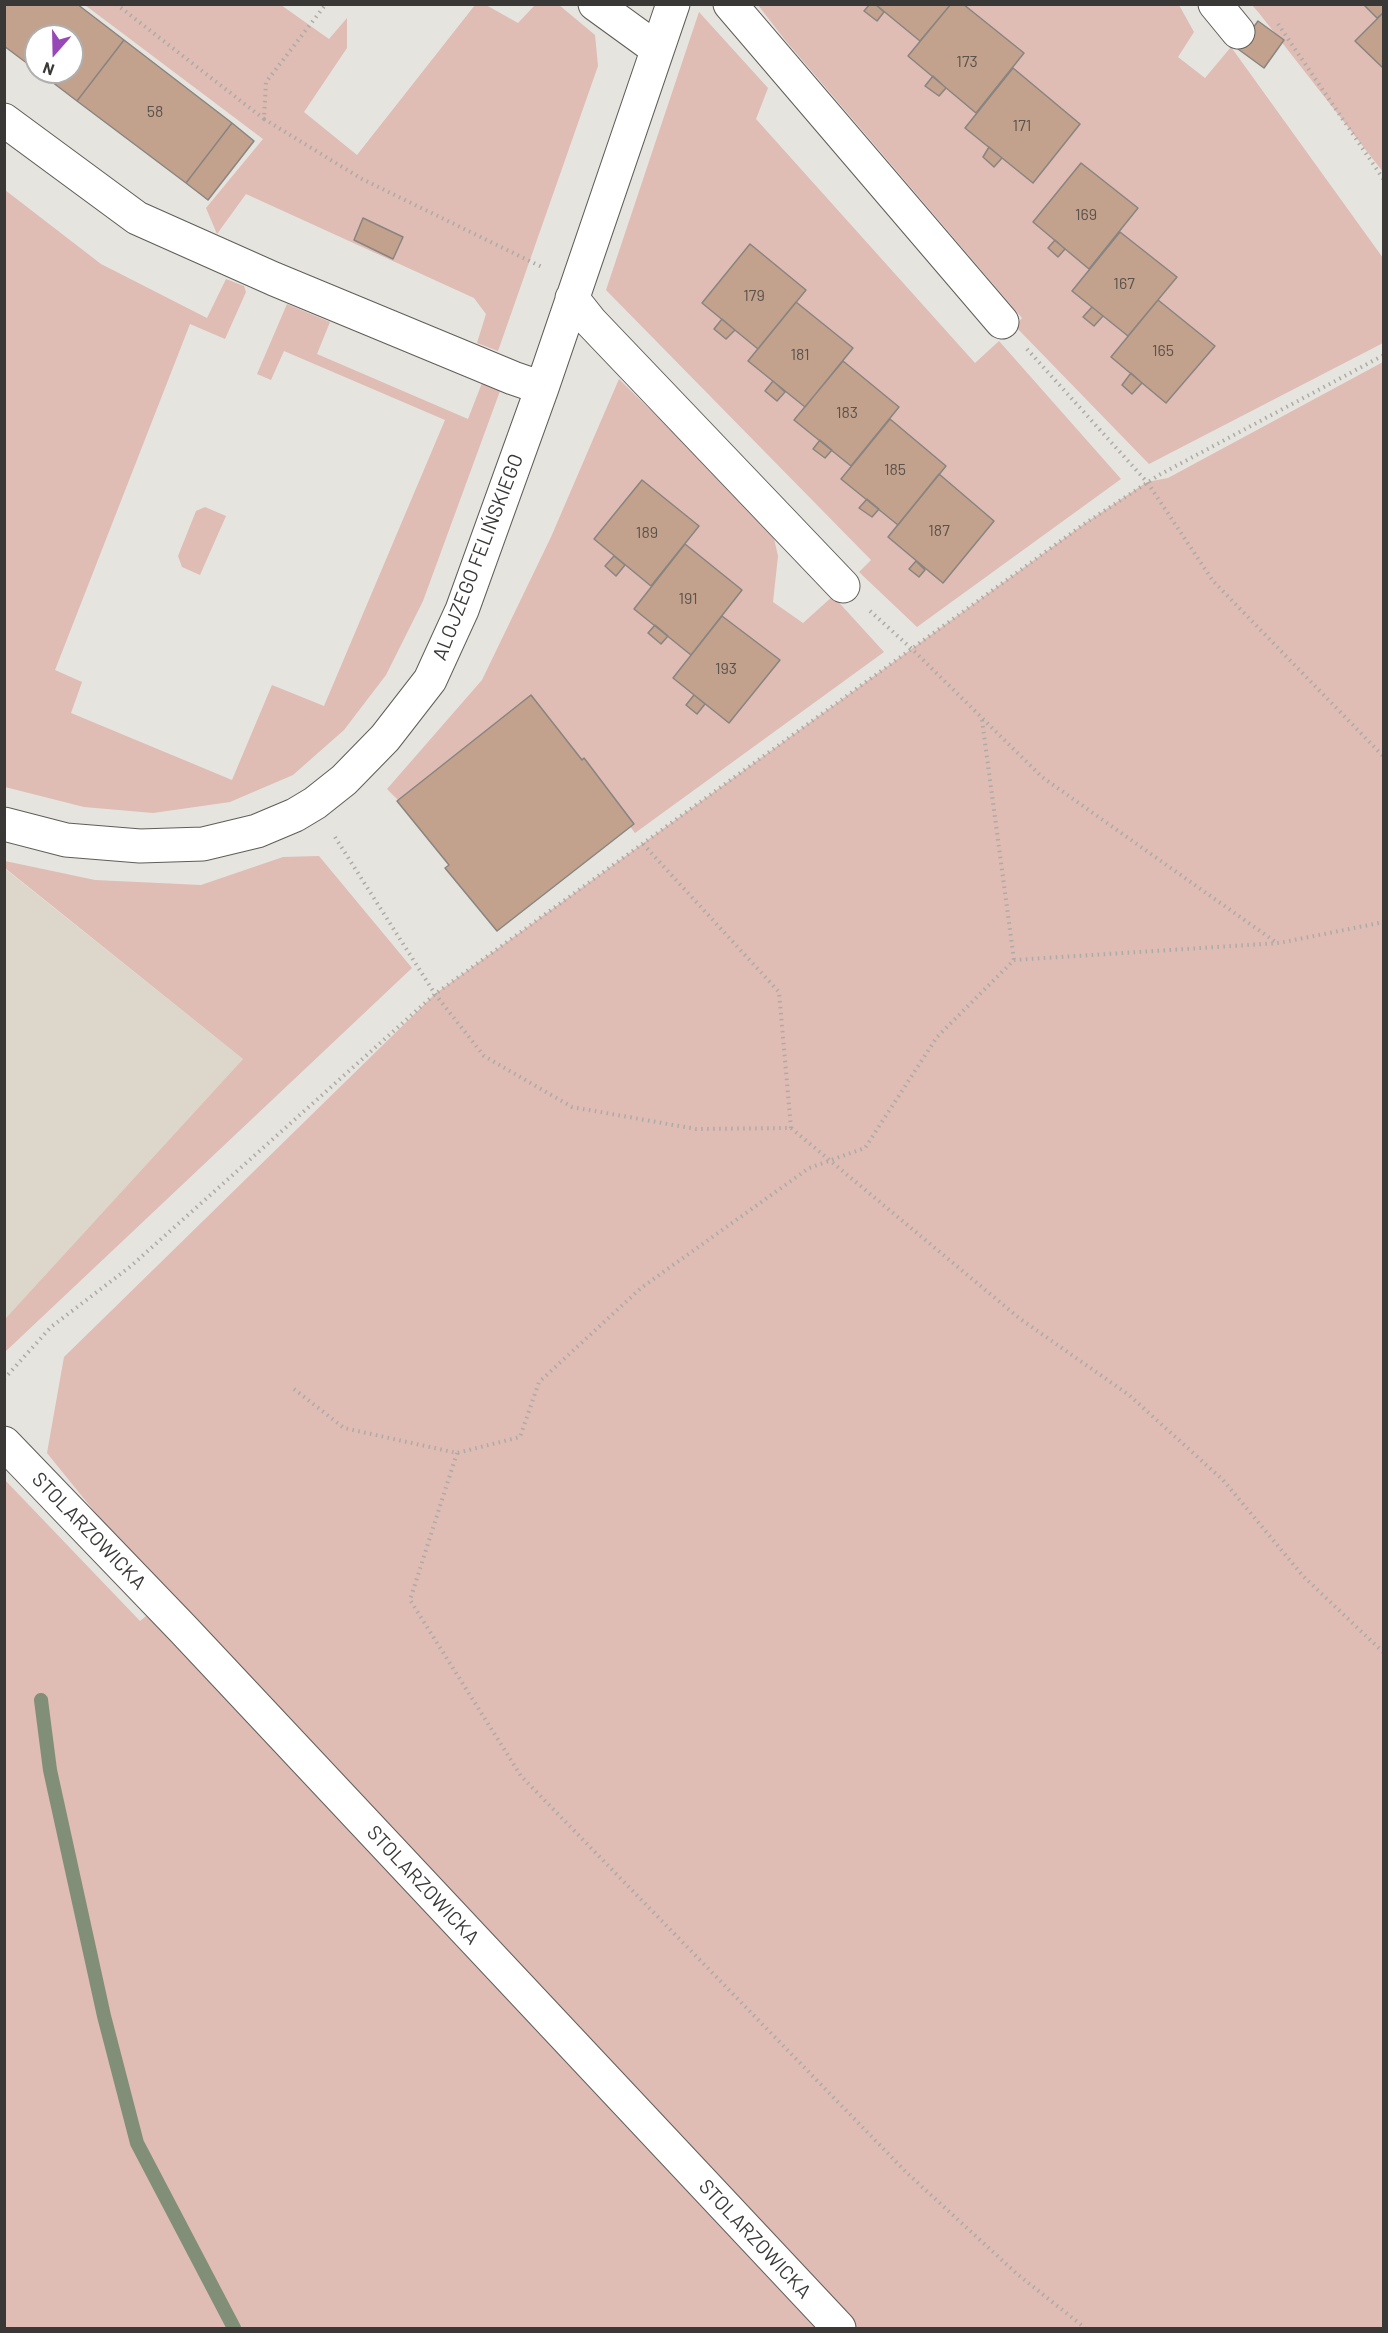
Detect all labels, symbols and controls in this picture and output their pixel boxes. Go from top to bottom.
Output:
north arrow [24,24,84,84]
house number: 173 [956,52,978,72]
text: N [40,59,57,80]
house number: 58 [147,102,163,122]
house number: 171 [1013,116,1031,136]
house number: 169 [1075,205,1097,225]
house number: 167 [1113,274,1135,294]
house number: 179 [743,286,765,306]
house number: 165 [1152,341,1174,361]
house number: 181 [790,345,810,365]
house number: 183 [836,403,858,423]
street label: ALOJZEGO FELIŃSKIEGO [428,450,528,664]
house number: 185 [884,460,906,480]
house number: 187 [928,521,950,541]
house number: 189 [636,523,658,543]
house number: 191 [678,589,698,609]
house number: 193 [715,659,737,679]
street label: STOLARZOWICKA [27,1467,151,1595]
street label: STOLARZOWICKA [362,1821,484,1949]
street label: STOLARZOWICKA [694,2175,816,2303]

